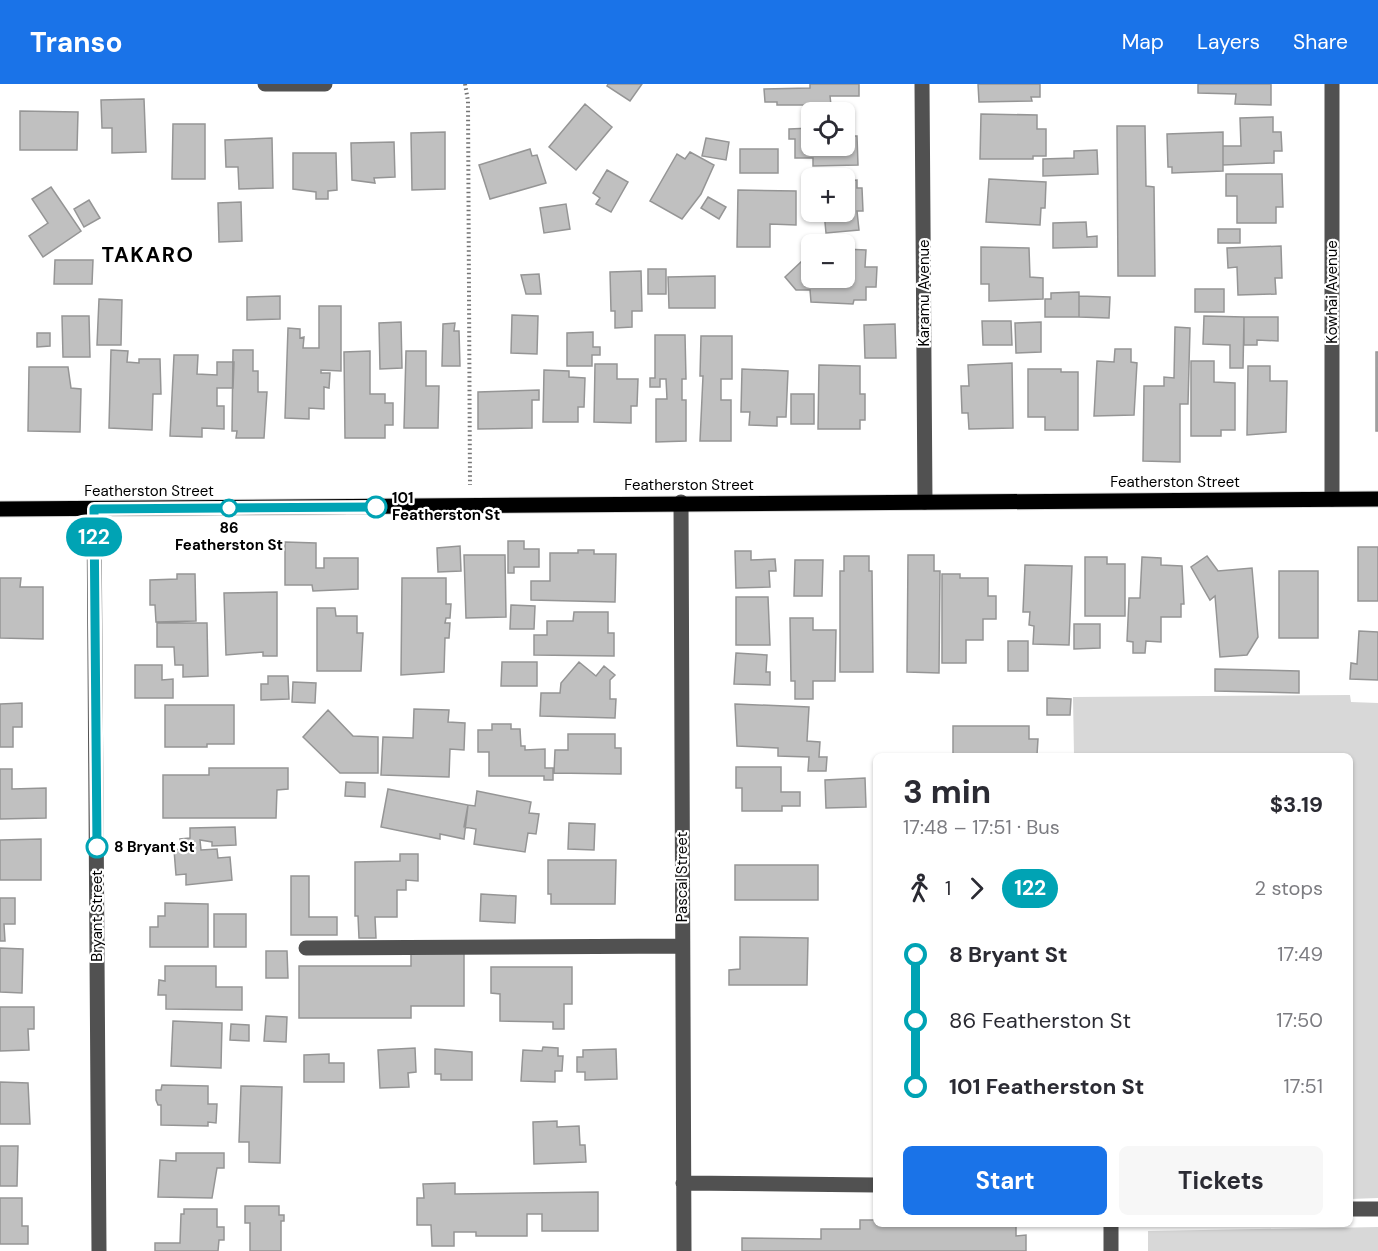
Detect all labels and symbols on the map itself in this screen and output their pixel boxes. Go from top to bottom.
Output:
street label: Karamu Avenue [914,239,934,347]
street label: Kowhai Avenue [1322,240,1342,344]
district label: TAKARO [101,241,195,269]
street label: Featherston Street [1110,472,1240,492]
street label: Featherston Street [624,475,754,495]
street label: Featherston Street [84,481,214,501]
place label: 101 Featherston St [392,488,500,525]
marker: 101 Featherston St [365,496,387,518]
marker: 86 Featherston St [220,499,238,517]
line badge: 122 [60,518,128,556]
place label: 86 Featherston St [175,518,283,555]
street label: Pascal Street [672,832,692,922]
marker: 8 Bryant St [86,836,108,858]
place label: 8 Bryant St [114,837,195,857]
street label: Bryant Street [87,870,107,962]

